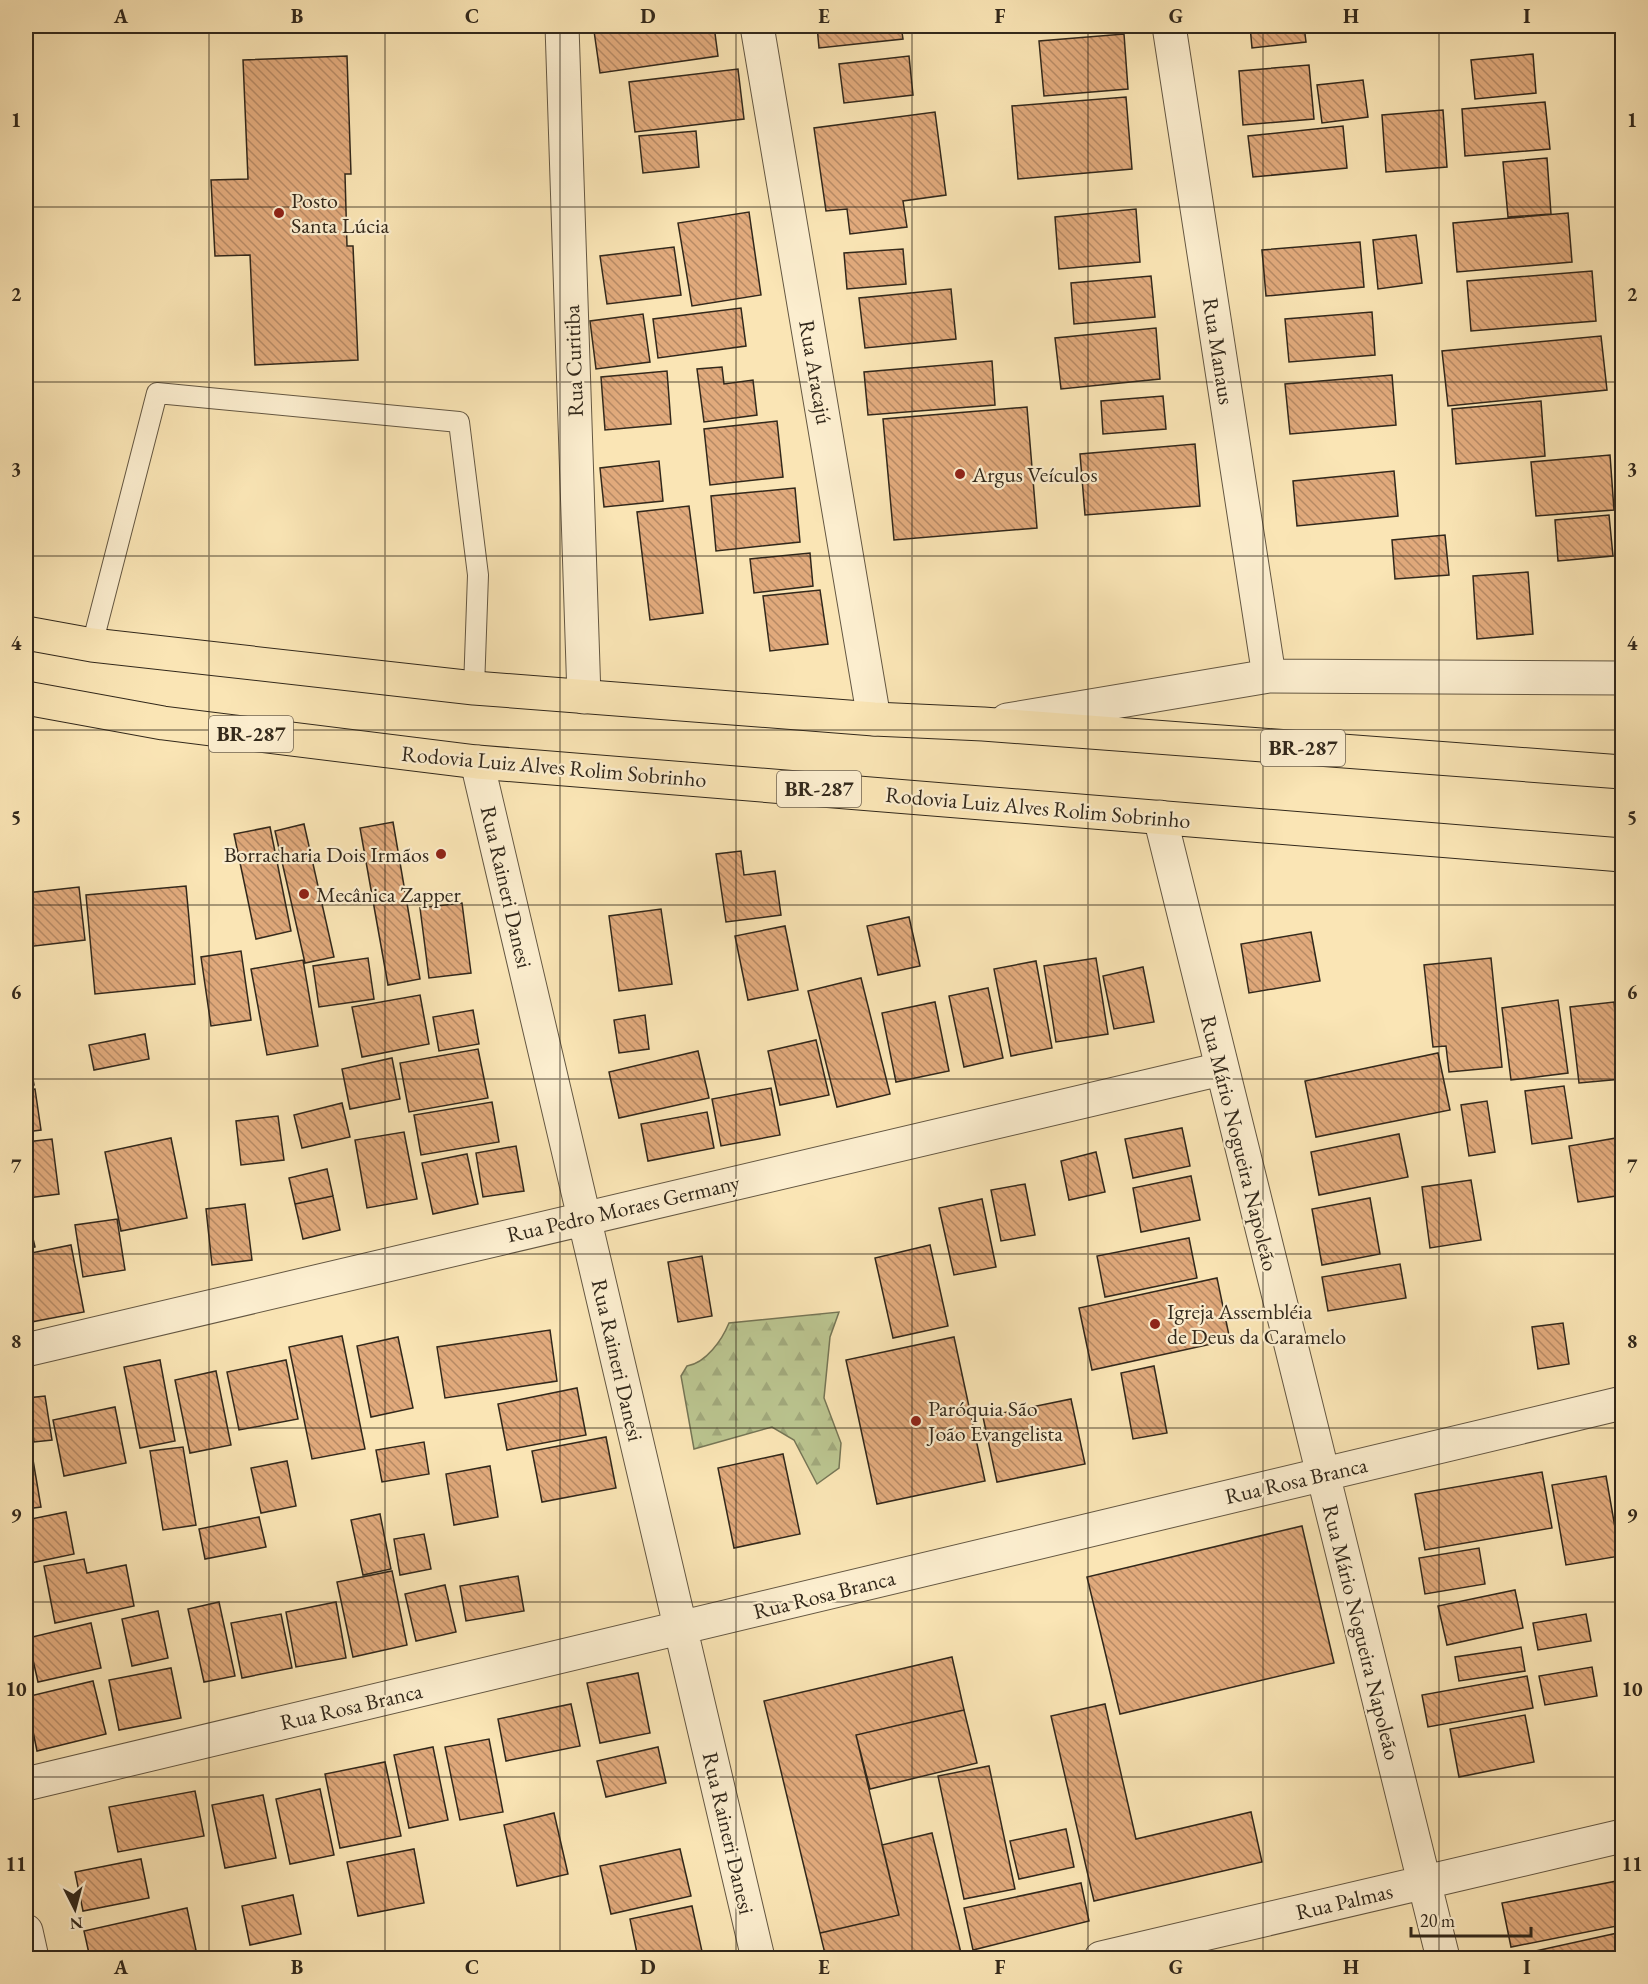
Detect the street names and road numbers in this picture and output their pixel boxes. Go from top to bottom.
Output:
street label: Rua Manaus [1196,296,1241,407]
street label: Rua Curitiba [557,304,590,418]
street label: Rua Aracajú [792,318,839,427]
road number: BR-287 [209,716,293,752]
road number: BR-287 [1261,730,1345,766]
street label: Rodovia Luiz Alves Rolim Sobrinho [400,739,708,794]
road number: BR-287 [777,771,861,807]
street label: Rodovia Luiz Alves Rolim Sobrinho [884,780,1192,835]
street label: Rua Raineri Danesi [474,803,539,971]
street label: Rua Mário Nogueira Napoleão [1194,1012,1285,1274]
street label: Rua Pedro Moraes Germany [504,1167,743,1249]
street label: Rua Raineri Danesi [585,1276,650,1444]
street label: Rua Rosa Branca [1222,1450,1370,1511]
street label: Rua Mário Nogueira Napoleão [1316,1501,1407,1763]
street label: Rua Rosa Branca [750,1563,898,1626]
street label: Rua Rosa Branca [277,1676,425,1737]
street label: Rua Raineri Danesi [696,1749,761,1917]
street label: Rua Palmas [1293,1876,1395,1927]

